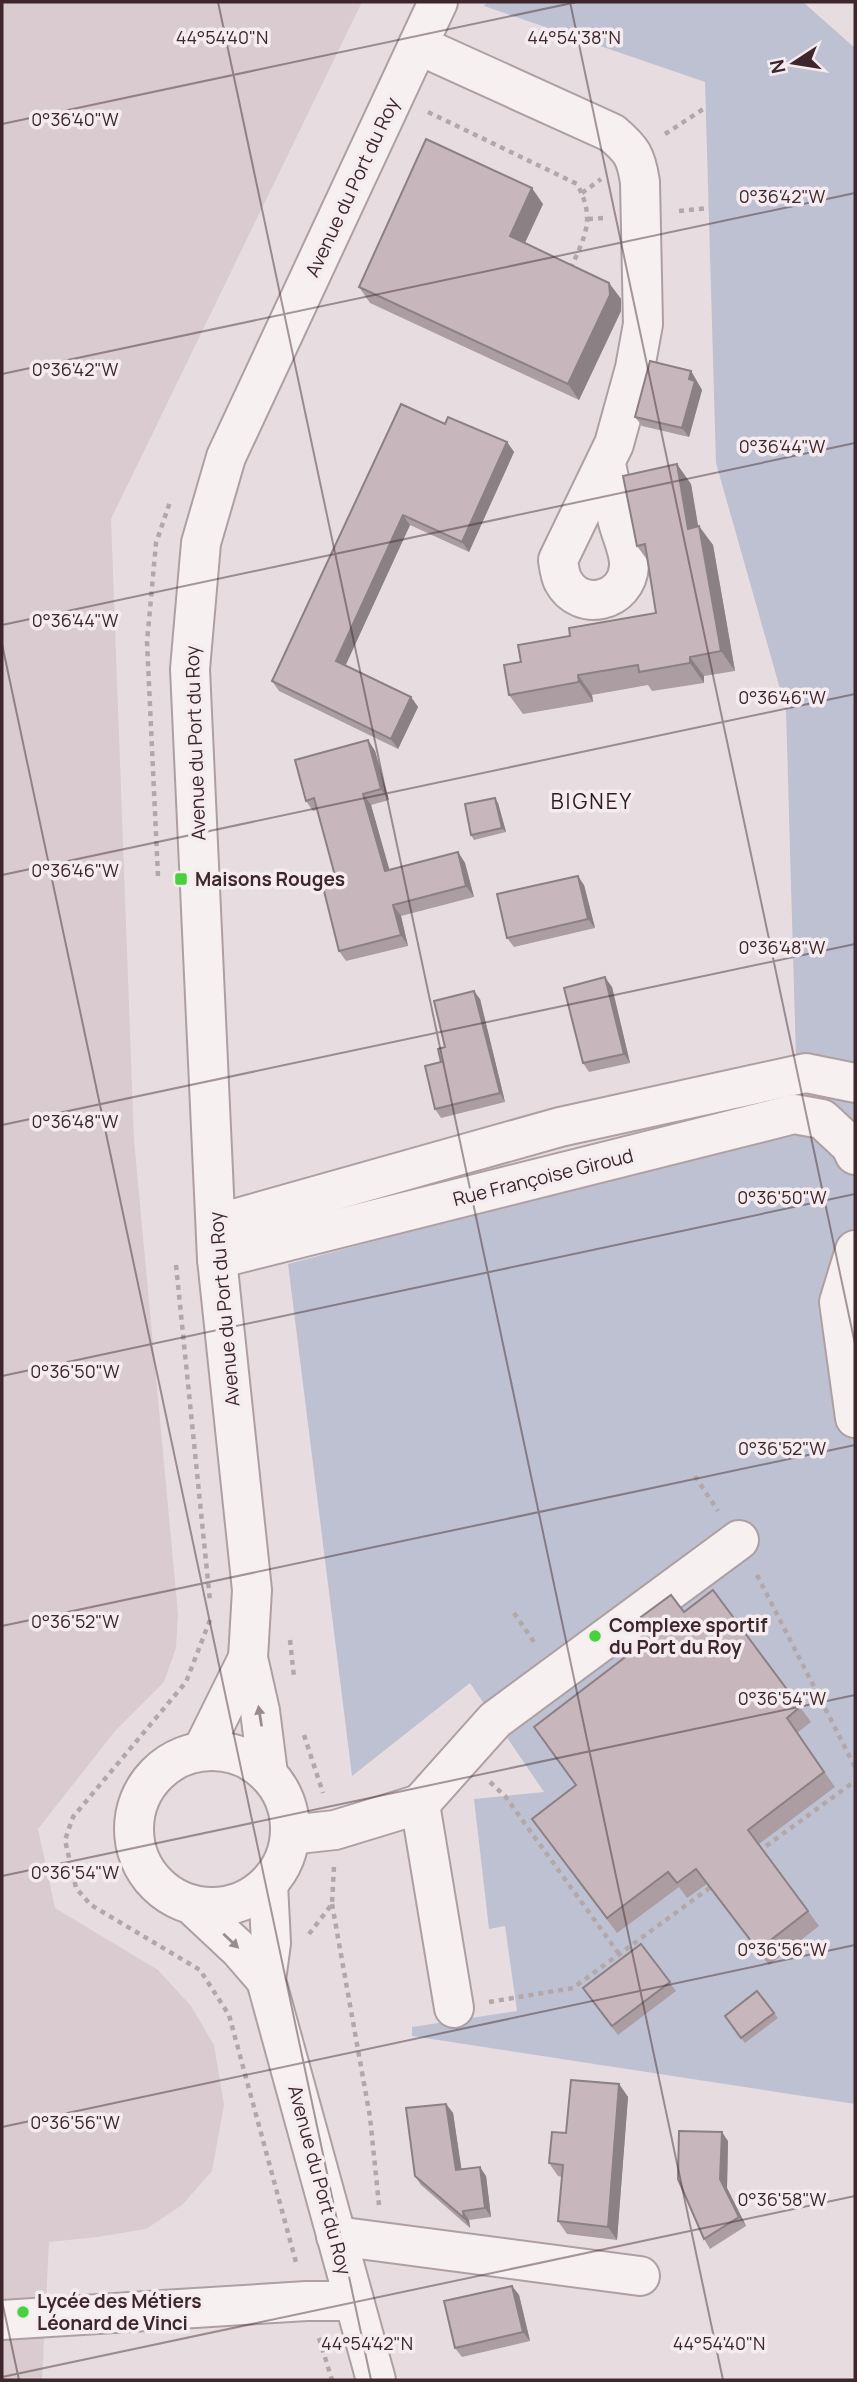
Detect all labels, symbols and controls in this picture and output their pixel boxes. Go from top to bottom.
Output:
text: 44°54'40"N [176,25,268,49]
text: 44°54'38"N [527,25,621,49]
north arrow [759,28,829,98]
text: N [763,57,792,76]
street label: Avenue du Port du Roy [299,93,405,281]
text: 0°36'40"W [31,107,119,131]
text: 0°36'42"W [739,184,825,208]
text: 0°36'42"W [32,357,118,381]
text: 0°36'44"W [739,434,825,458]
text: 0°36'44"W [32,608,118,632]
street label: Avenue du Port du Roy [179,645,211,841]
text: 0°36'46"W [738,685,826,709]
district label: BIGNEY [551,787,633,815]
text: 0°36'46"W [31,858,119,882]
place label: Maisons Rouges [195,866,345,892]
marker: Maisons Rouges [173,871,189,887]
text: 0°36'48"W [739,935,826,959]
text: 0°36'48"W [32,1109,119,1133]
street label: Rue Françoise Giroud [450,1142,636,1212]
text: 0°36'50"W [737,1185,827,1209]
street label: Avenue du Port du Roy [203,1211,245,1407]
text: 0°36'50"W [30,1359,120,1383]
text: 0°36'52"W [738,1436,826,1460]
text: 0°36'52"W [31,1609,119,1633]
place label: Complexe sportif du Port du Roy [609,1612,767,1660]
marker: Complexe sportif du Port du Roy [587,1628,603,1644]
text: 0°36'54"W [738,1686,826,1710]
one-way arrow [254,1705,265,1727]
text: 0°36'54"W [31,1860,119,1884]
one-way arrow [222,1933,239,1949]
text: 0°36'56"W [737,1937,827,1961]
street label: Avenue du Port du Roy [282,2082,358,2278]
text: 0°36'56"W [30,2110,120,2134]
text: 0°36'58"W [738,2187,827,2211]
place label: Lycée des Métiers Léonard de Vinci [37,2288,201,2336]
marker: Lycée des Métiers Léonard de Vinci [15,2304,31,2320]
text: 44°54'42"N [321,2331,413,2355]
text: 44°54'40"N [673,2331,765,2355]

